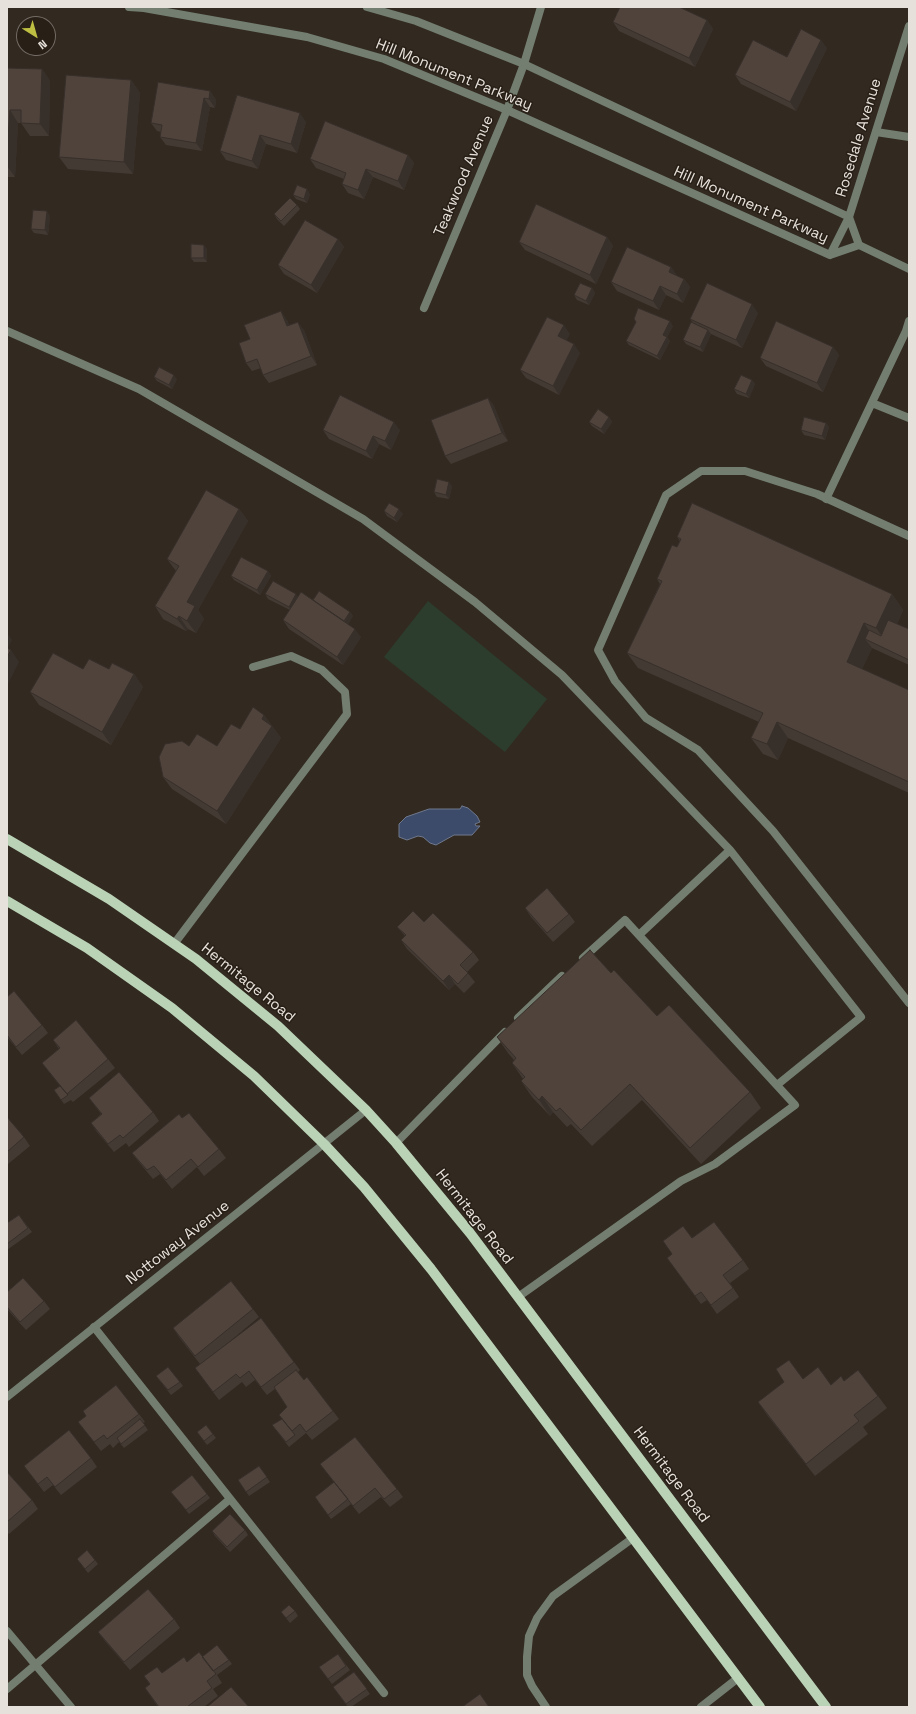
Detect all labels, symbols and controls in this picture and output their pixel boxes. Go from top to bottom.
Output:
north arrow [16,16,56,56]
street label: Hill Monument Parkway [373,35,535,115]
text: N [35,37,50,53]
street label: Rosedale Avenue [832,76,886,200]
street label: Teakwood Avenue [430,113,498,239]
street label: Hill Monument Parkway [671,163,831,247]
street label: Hermitage Road [197,940,299,1026]
street label: Hermitage Road [431,1166,517,1268]
street label: Nottoway Avenue [123,1197,233,1289]
street label: Hermitage Road [629,1423,713,1527]

